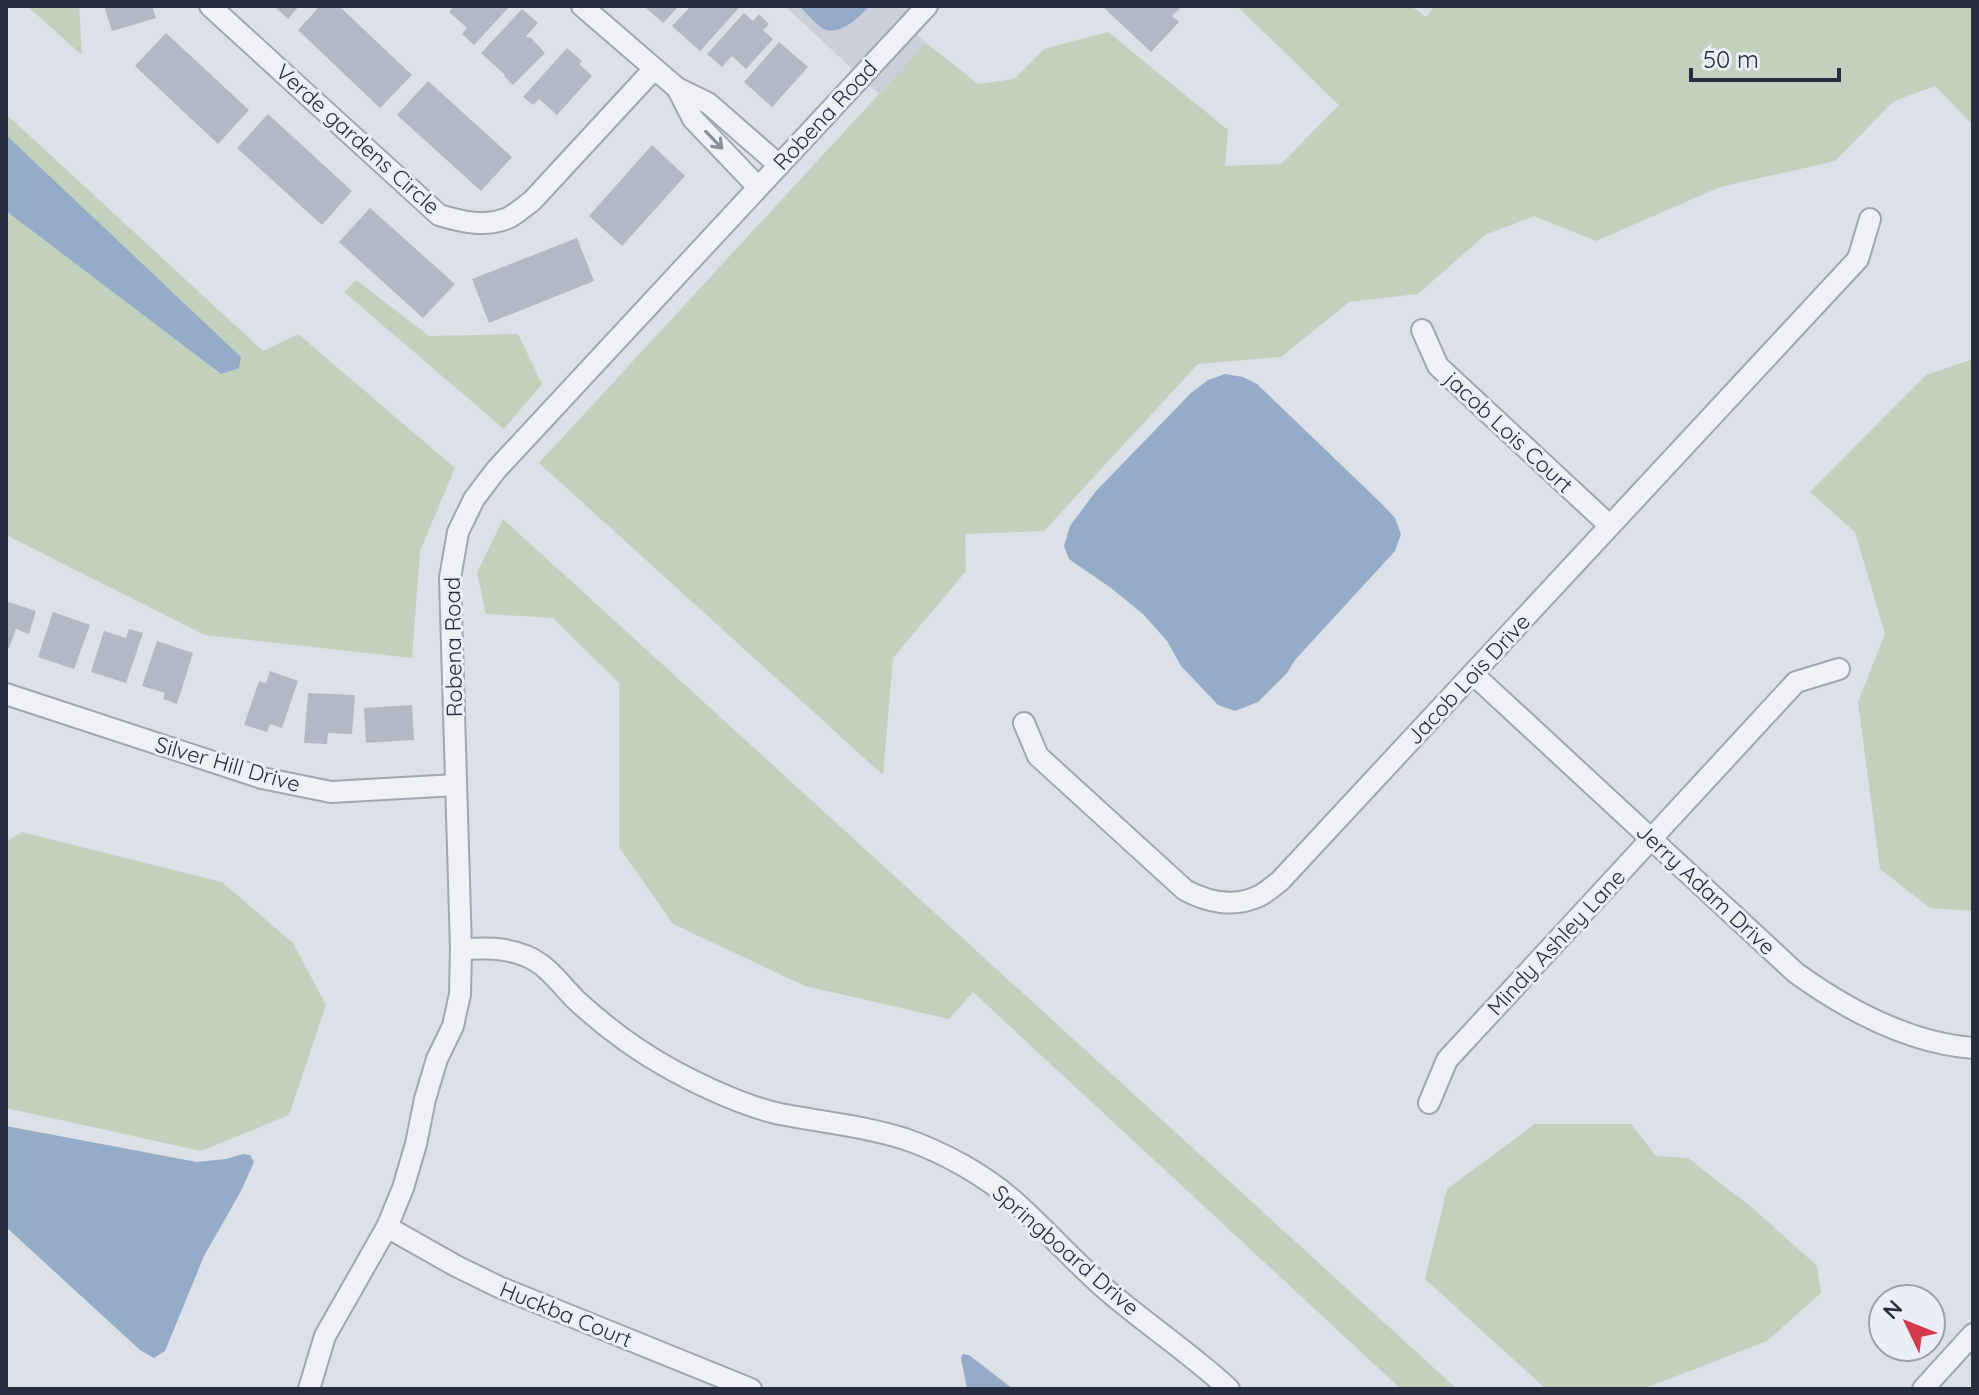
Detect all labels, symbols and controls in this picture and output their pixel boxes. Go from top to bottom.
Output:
scale bar [1691,32,1839,82]
text: 50 m [1703,44,1759,74]
street label: Robena Road [767,54,883,176]
street label: Verde gardens Circle [270,58,446,220]
one-way arrow [704,130,723,150]
street label: jacob Lois Court [1438,365,1579,499]
street label: Robena Road [438,577,468,717]
street label: Jacob Lois Drive [1400,608,1536,750]
street label: Silver Hill Drive [152,730,304,798]
street label: Jerry Adam Drive [1630,817,1782,961]
street label: Mindy Ashley Lane [1481,863,1631,1021]
street label: Springboard Drive [987,1179,1145,1321]
street label: Huckba Court [496,1275,636,1353]
north arrow [1867,1283,1947,1363]
text: N [1877,1294,1908,1325]

